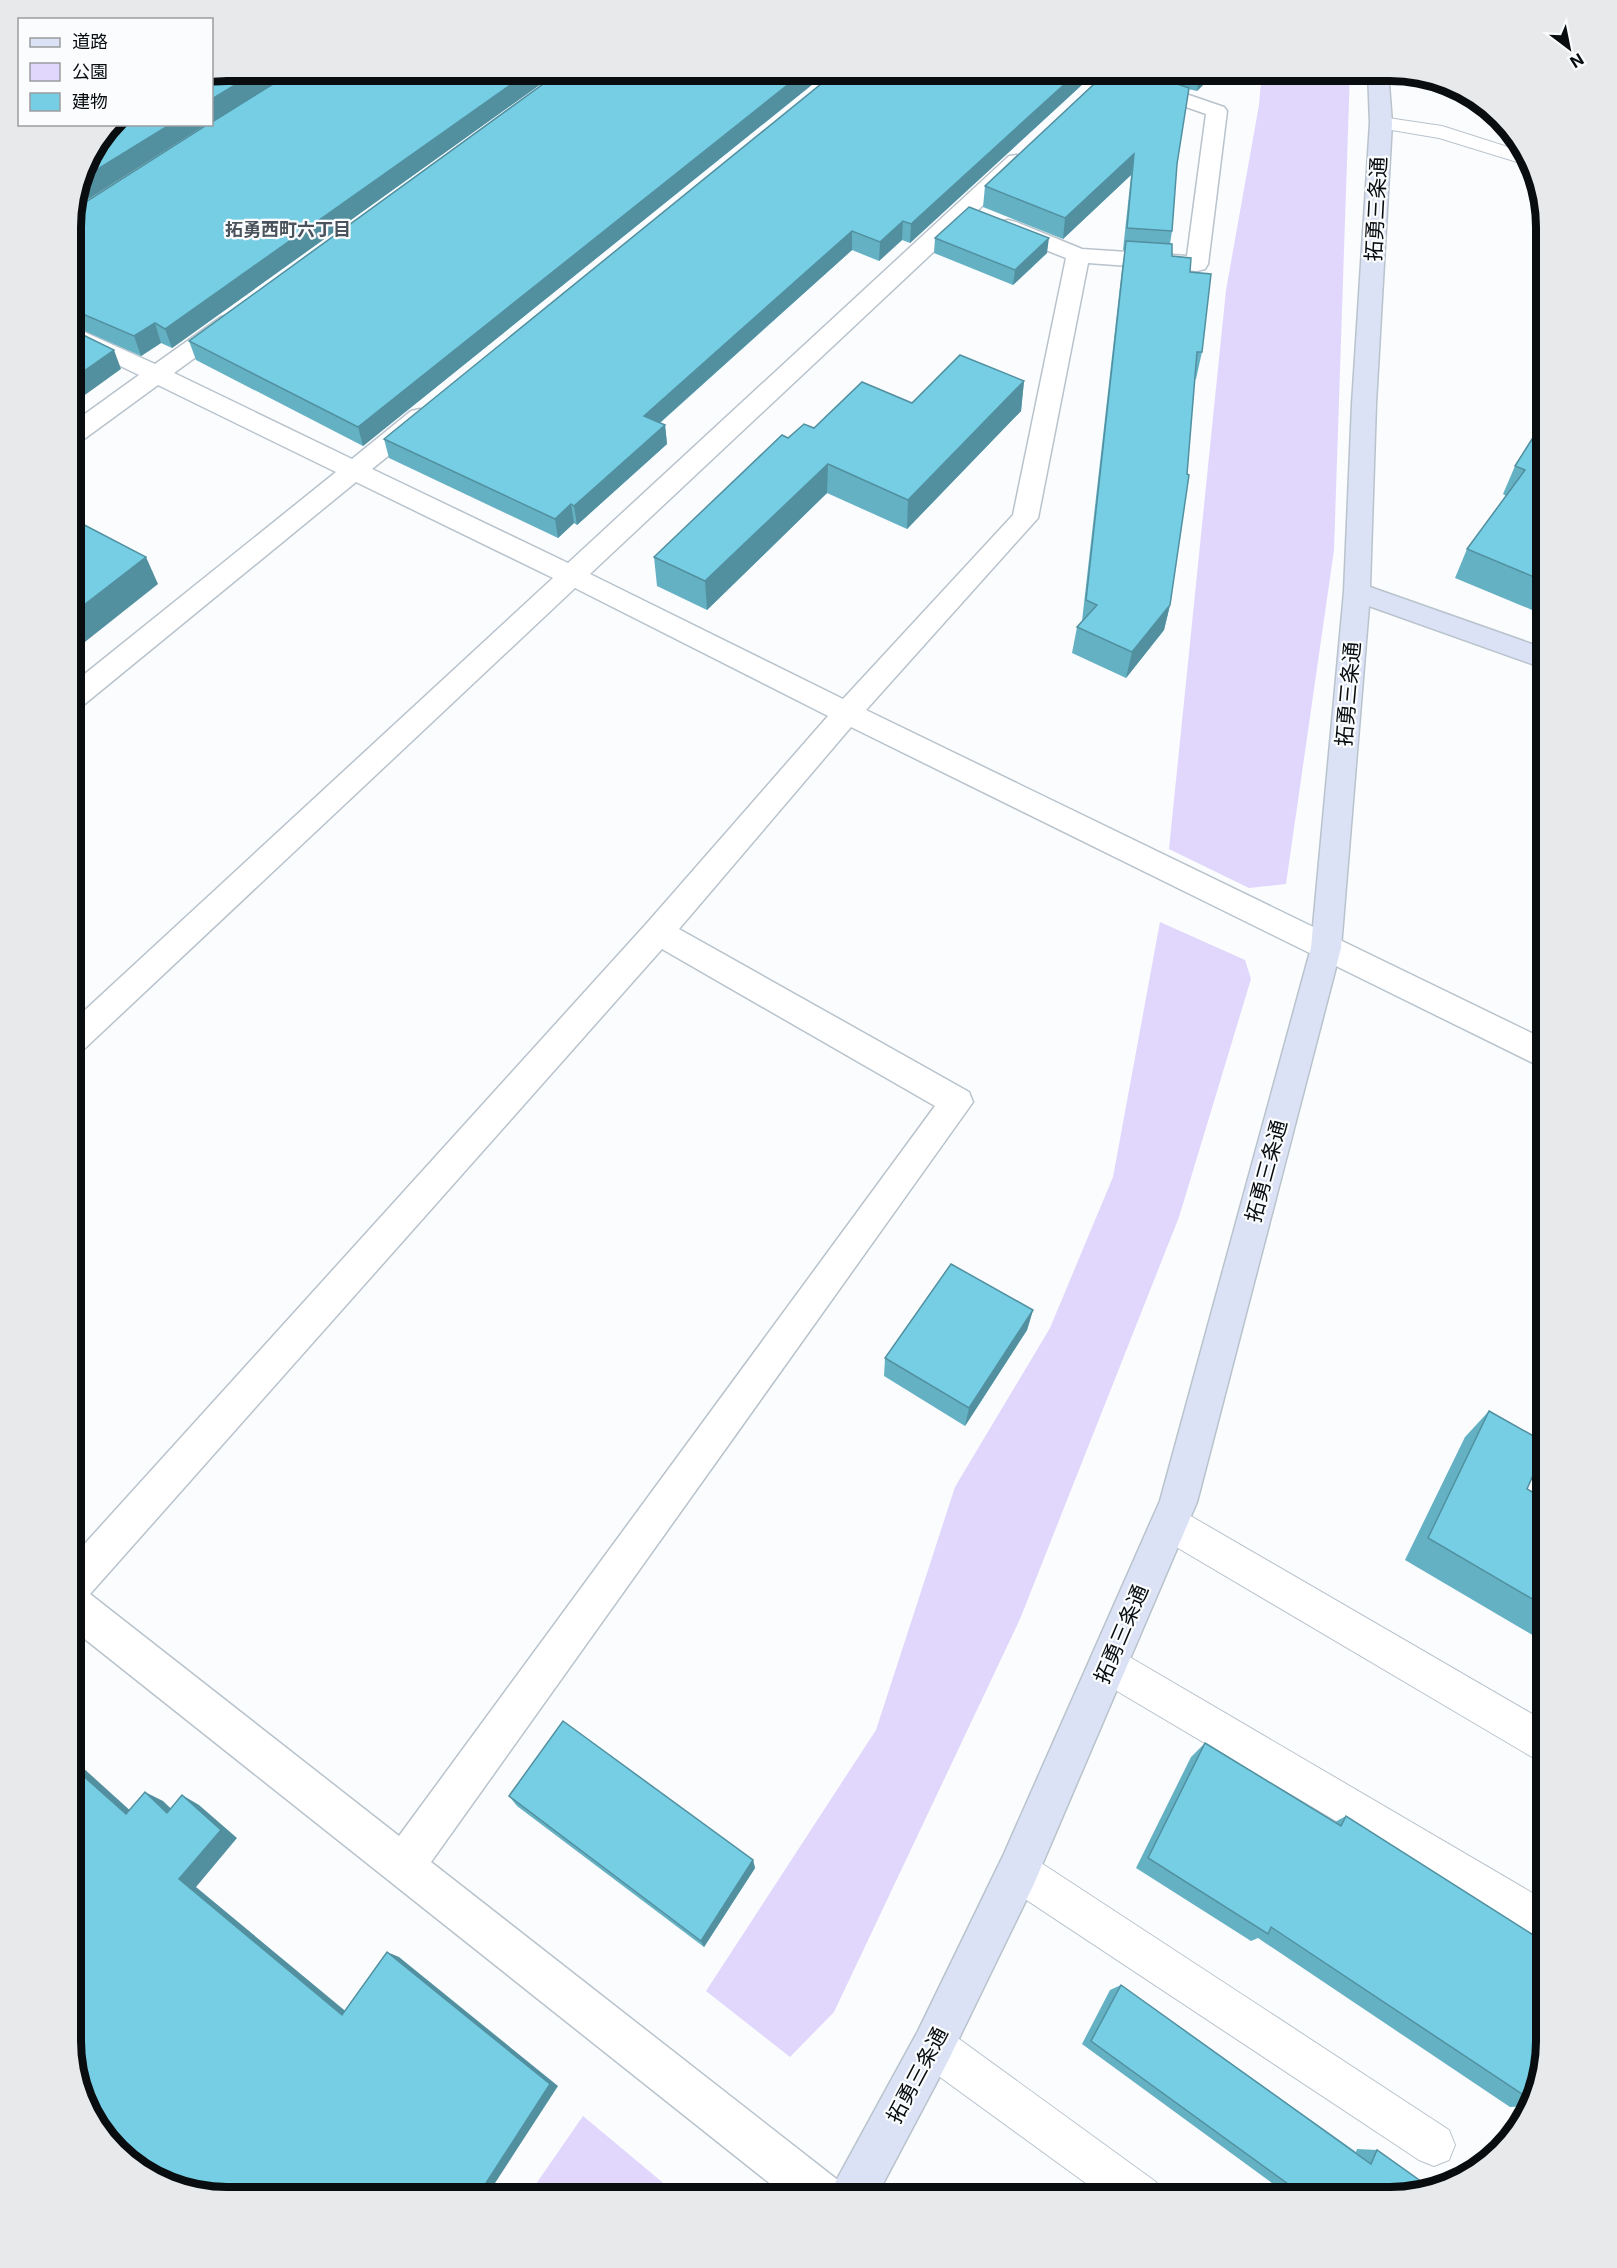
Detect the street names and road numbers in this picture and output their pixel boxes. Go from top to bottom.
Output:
street label: 拓勇三条通 [1361,156,1391,262]
street label: 拓勇三条通 [1331,641,1365,747]
street label: 拓勇三条通 [1240,1117,1292,1225]
street label: 拓勇三条通 [1089,1581,1153,1687]
street label: 拓勇三条通 [881,2023,953,2127]

